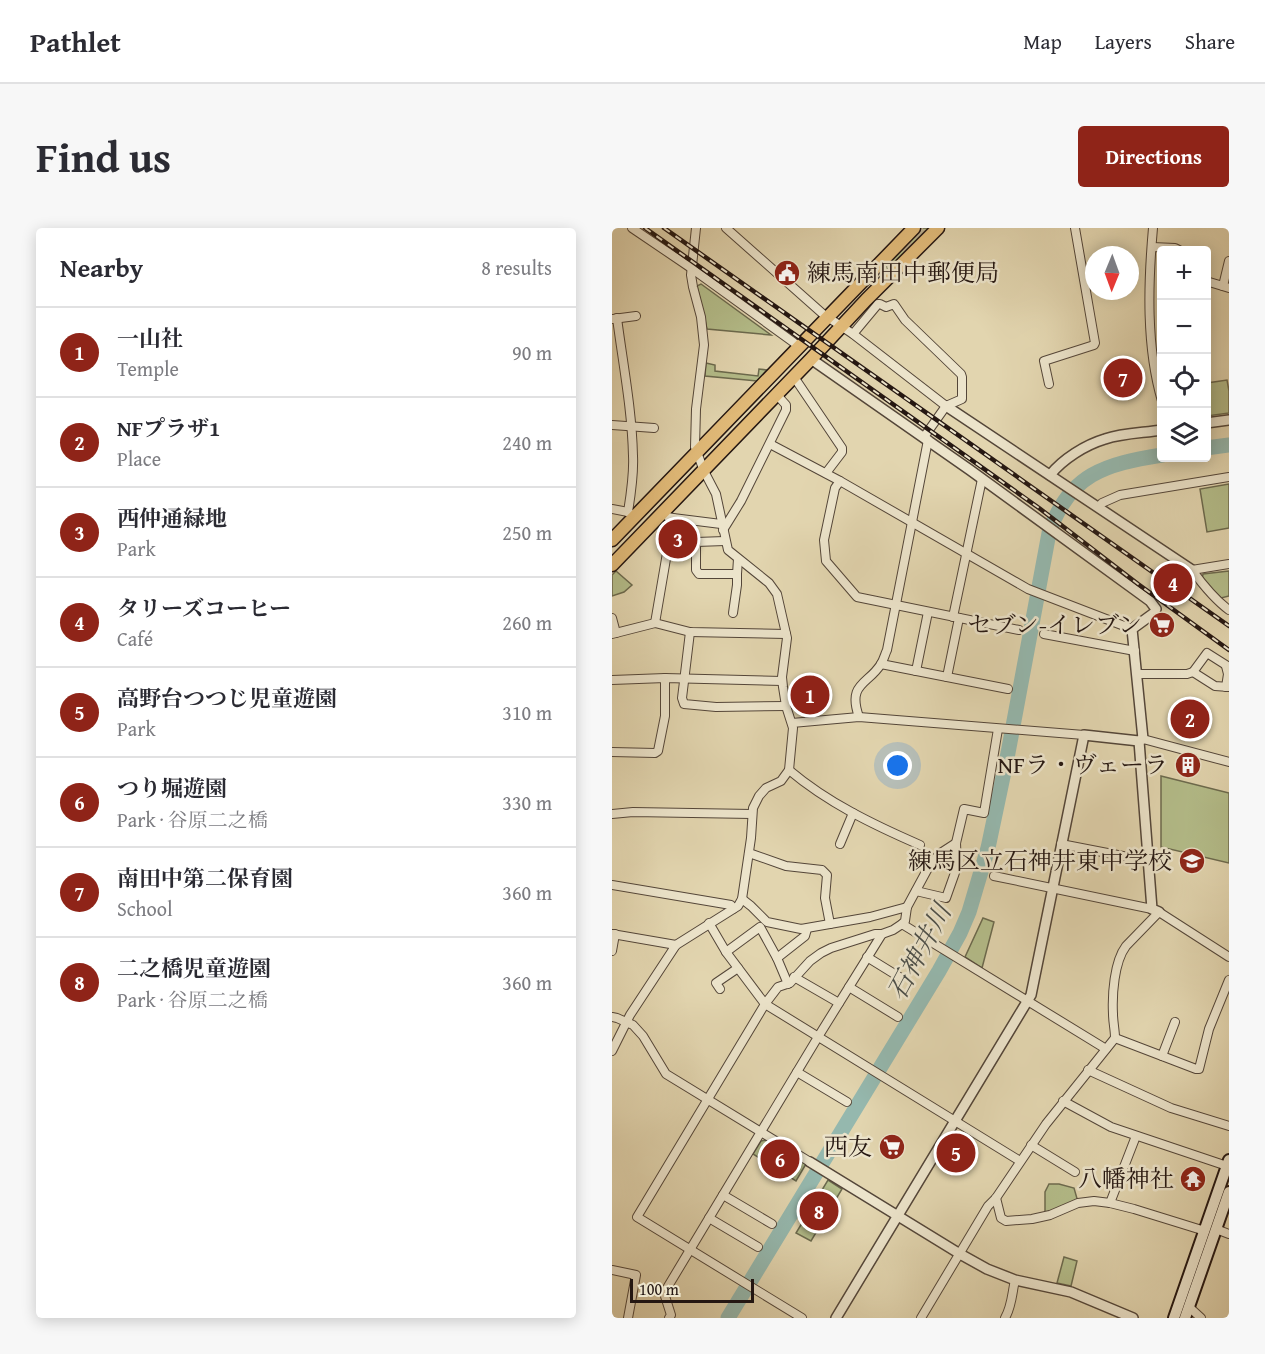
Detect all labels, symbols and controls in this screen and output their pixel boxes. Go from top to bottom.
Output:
text: Pathlet [30,21,121,62]
text: Map [1023,26,1062,57]
text: Layers [1095,26,1152,57]
text: Share [1185,26,1235,57]
text: Find us [36,126,171,187]
button: Directions [1078,126,1229,187]
north arrow [1085,246,1139,300]
map controls [1157,246,1211,462]
button: + [1157,246,1211,300]
text: Nearby [60,248,143,287]
text: 8 results [481,253,552,282]
place label: 練馬南田中郵便局 [807,255,999,290]
public building icon: 練馬南田中郵便局 [772,258,802,288]
button: − [1157,300,1211,354]
text: 一山社 [117,322,183,354]
text: 1 [74,338,85,367]
text: 90 m [512,338,552,367]
text: Temple [117,354,179,383]
button: locate [1157,354,1211,408]
pin: 7 [1104,356,1142,400]
button: layers [1157,408,1211,462]
text: NFプラザ1 [117,412,220,444]
text: 2 [74,428,85,457]
text: 240 m [502,428,552,457]
text: Place [117,444,161,473]
text: 西仲通緑地 [117,502,227,534]
pin: 3 [658,516,698,562]
text: 3 [74,518,85,547]
text: 250 m [502,518,552,547]
text: Park [117,534,156,563]
pin: 4 [1154,560,1192,606]
text: タリーズコーヒー [117,592,291,624]
place label: セブン-イレブン [968,607,1142,642]
text: 4 [74,608,85,637]
text: 260 m [502,608,552,637]
supermarket icon: セブン-イレブン [1147,610,1177,640]
text: Café [117,624,153,653]
pin: 1 [790,672,830,718]
text: 高野台つつじ児童遊園 [117,682,337,714]
pin: 2 [1170,696,1210,742]
text: 5 [74,698,85,727]
text: 310 m [502,698,552,727]
text: Park [117,714,156,743]
place label: NFラ・ヴェーラ [998,747,1168,782]
building icon: NFラ・ヴェーラ [1173,750,1203,780]
your location [883,751,912,780]
text: つり堀遊園 [117,772,227,804]
text: 6 [74,788,85,817]
text: 330 m [502,788,552,817]
text: Park · 谷原二之橋 [117,805,268,834]
place label: 練馬区立石神井東中学校 [908,843,1172,878]
school or university icon: 練馬区立石神井東中学校 [1177,846,1207,876]
text: 南田中第二保育園 [117,862,293,894]
text: 7 [74,878,85,907]
text: 360 m [502,878,552,907]
text: School [117,894,173,923]
water label: 石神井川 [877,894,962,1007]
text: 二之橋児童遊園 [117,952,271,984]
text: 8 [74,968,85,997]
text: 360 m [502,968,552,997]
text: Park · 谷原二之橋 [117,985,268,1014]
place label: 西友 [824,1129,872,1164]
pin: 5 [936,1130,976,1176]
supermarket icon: 西友 [877,1132,907,1162]
pin: 6 [760,1136,800,1182]
place label: 八幡神社 [1078,1161,1174,1196]
temple icon: 八幡神社 [1178,1164,1208,1194]
pin: 8 [800,1188,838,1234]
scale bar [630,1276,754,1304]
text: 100 m [639,1277,679,1301]

